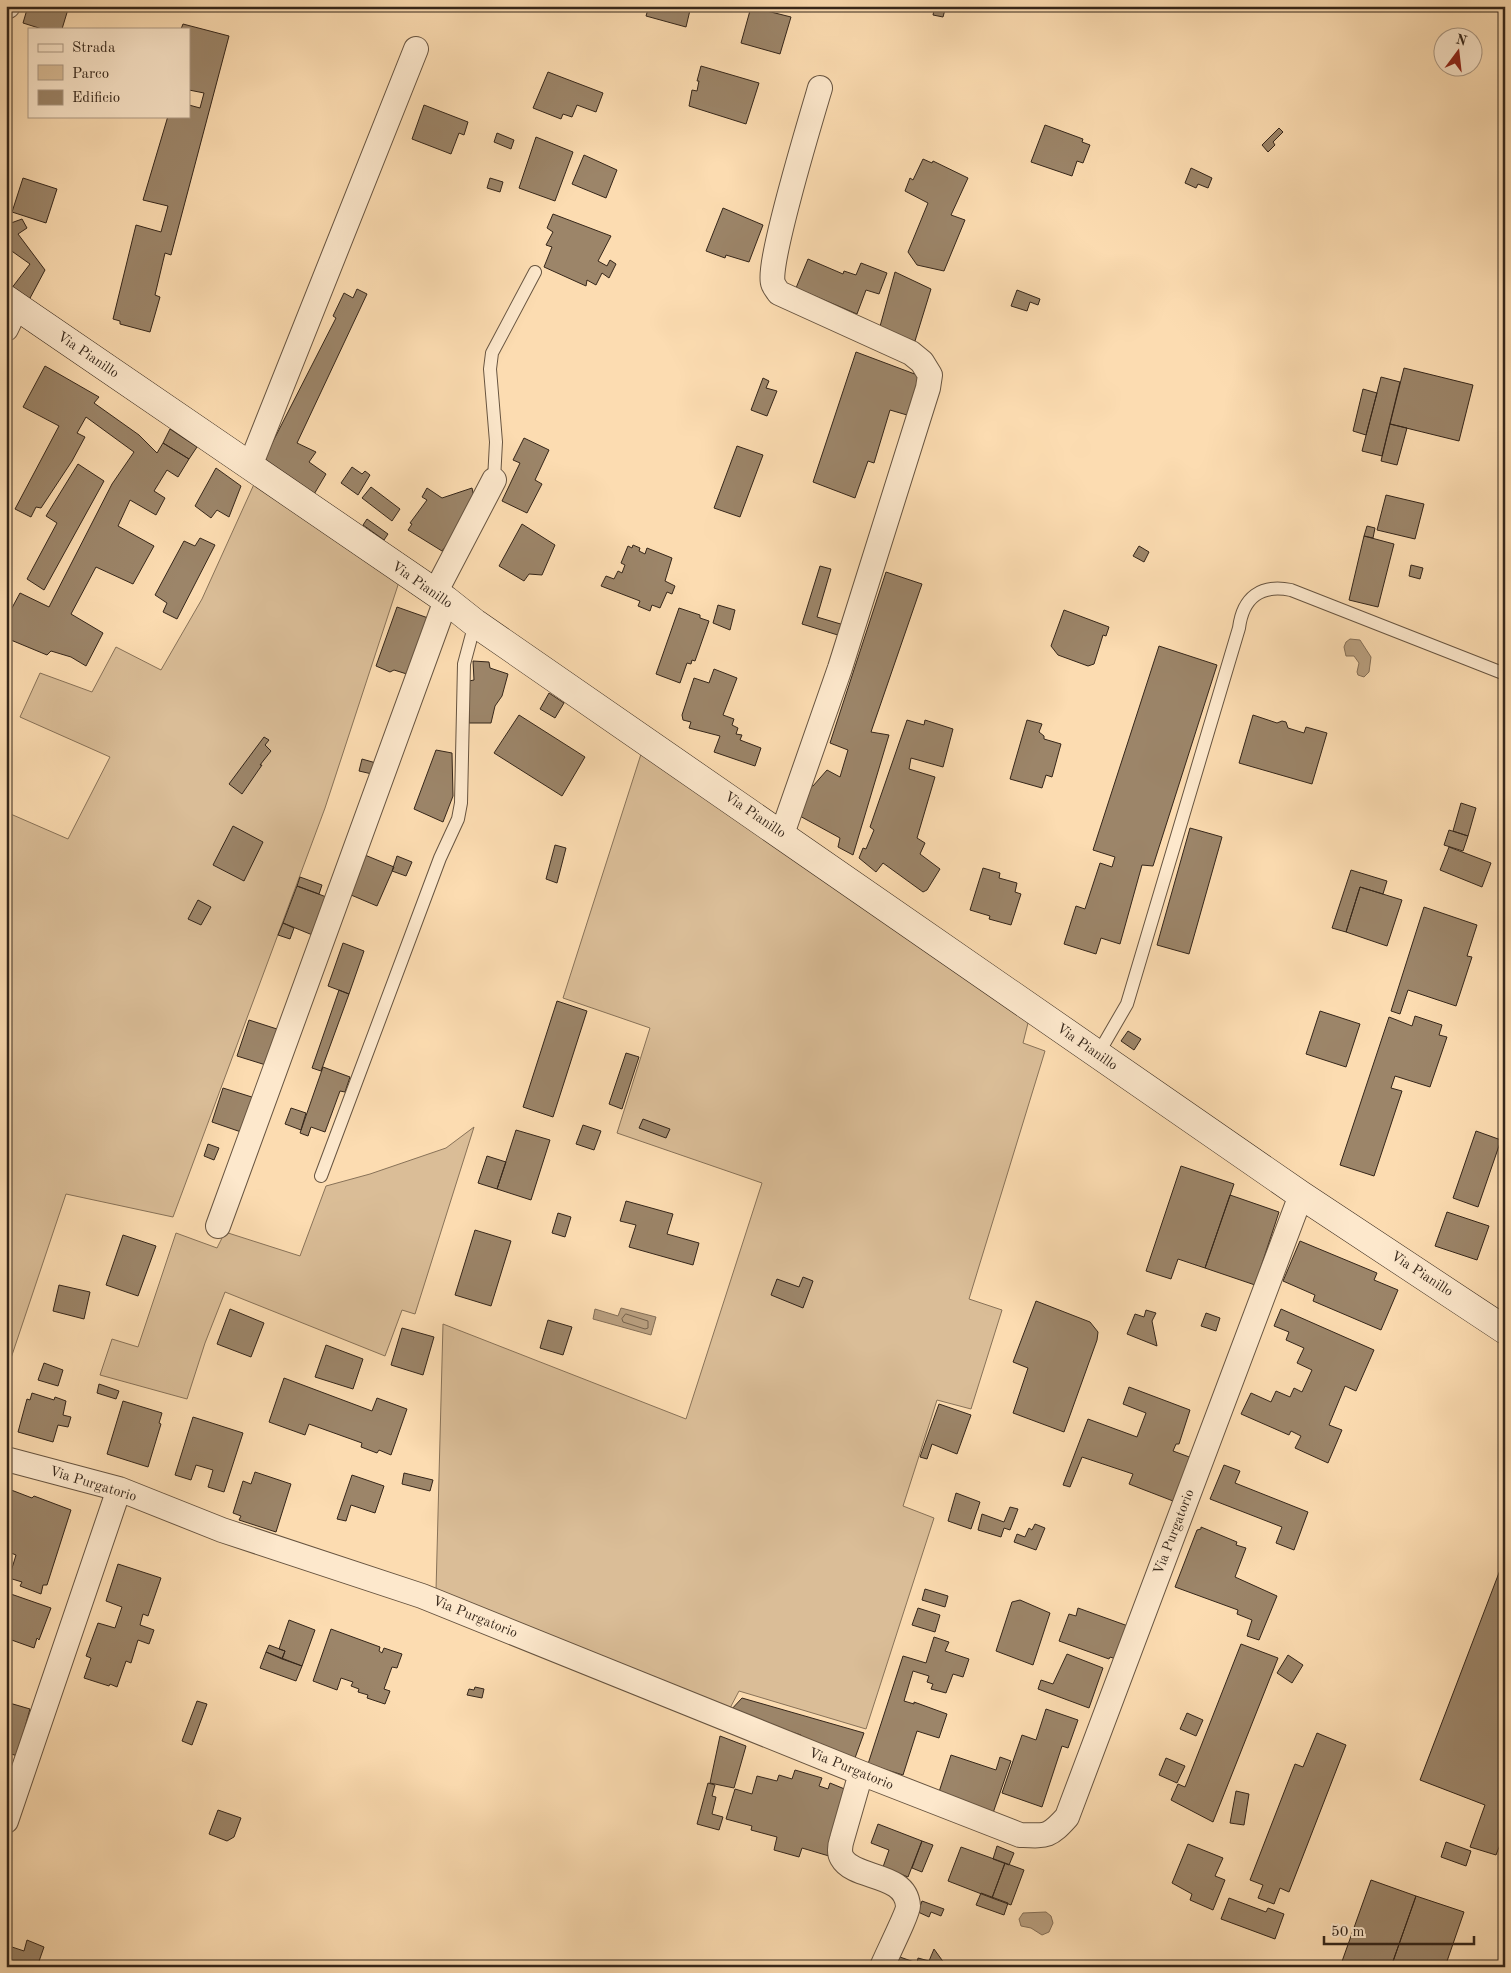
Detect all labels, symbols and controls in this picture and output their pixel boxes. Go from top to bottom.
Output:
legend [28,28,190,118]
north arrow [1434,28,1484,78]
text: N [1454,32,1468,49]
text: Strada [72,41,116,56]
text: Parco [72,67,109,82]
text: Edificio [72,91,120,106]
street label: Via Pianillo [55,329,121,381]
street label: Via Pianillo [389,559,455,611]
street label: Via Pianillo [722,789,788,841]
street label: Via Pianillo [1054,1021,1120,1073]
street label: Via Pianillo [1388,1249,1456,1299]
street label: Via Purgatorio [48,1464,138,1504]
street label: Via Purgatorio [1151,1487,1197,1577]
street label: Via Purgatorio [431,1594,520,1640]
street label: Via Purgatorio [807,1746,896,1792]
scale bar [1324,1913,1474,1945]
text: 50 m [1331,1925,1365,1940]

